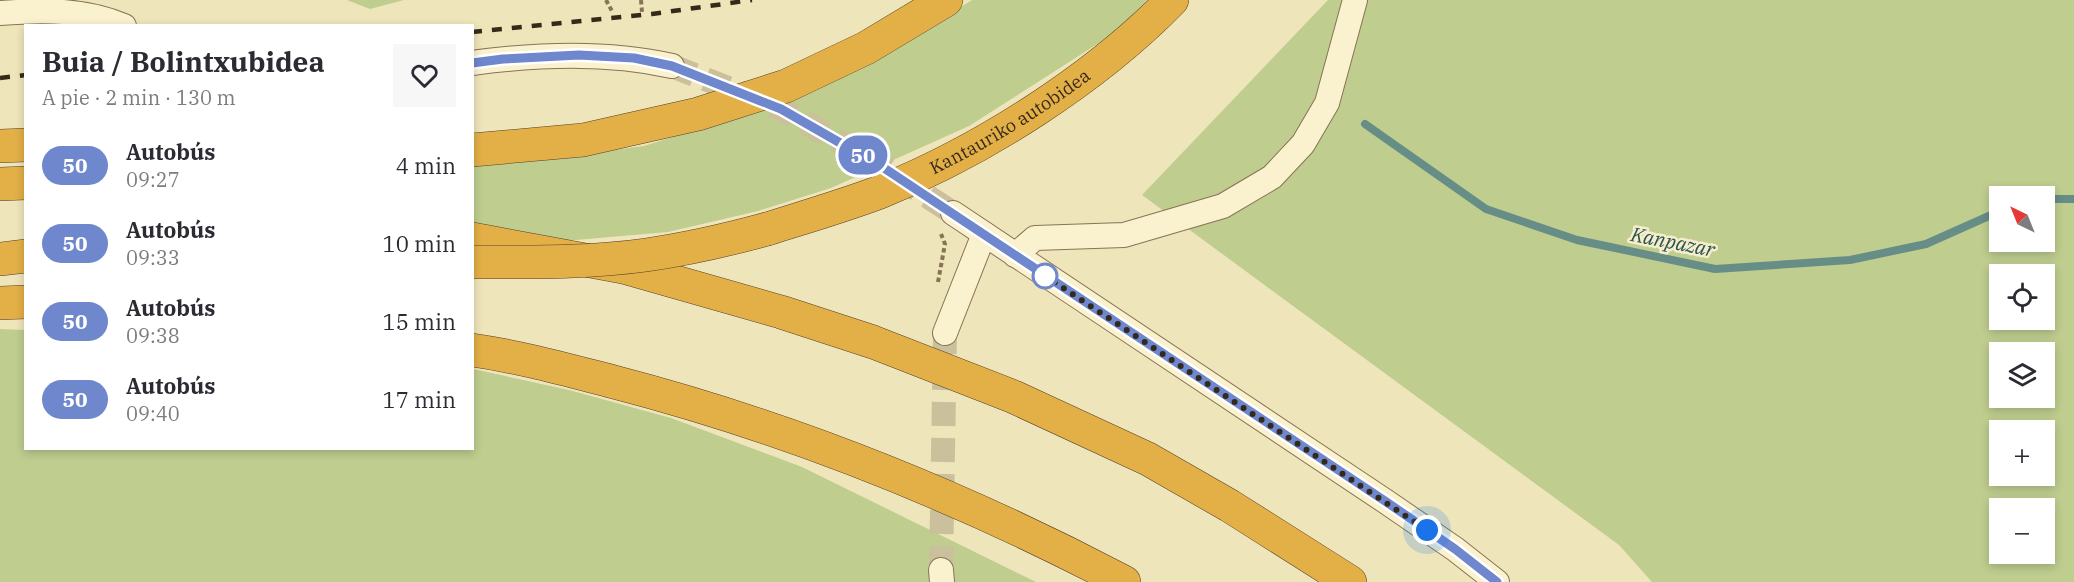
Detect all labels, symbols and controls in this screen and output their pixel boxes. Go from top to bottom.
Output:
text: Buia / Bolintxubidea [42,43,325,80]
button: heart [393,44,456,107]
street label: Kantauriko autobidea [926,64,1095,179]
text: A pie · 2 min · 130 m [42,84,236,111]
line badge: 50 [836,136,890,174]
text: Autobús [126,137,215,166]
text: 50 [850,141,876,169]
text: 50 [62,151,88,179]
text: 4 min [396,151,456,180]
text: 09:27 [126,166,180,193]
north arrow [1989,186,2055,252]
map controls [1989,186,2055,564]
text: Autobús [126,215,215,244]
water label: Kanpazar [1628,220,1719,263]
text: 50 [62,229,88,257]
text: 10 min [383,229,456,258]
text: 09:33 [126,244,180,271]
unlabelled marker [1032,263,1058,289]
button: locate [1989,264,2055,330]
text: Autobús [126,293,215,322]
text: 50 [62,307,88,335]
text: 15 min [383,307,456,336]
text: 09:38 [126,322,180,349]
button: layers [1989,342,2055,408]
text: Autobús [126,371,215,400]
text: 50 [62,385,88,413]
text: 17 min [383,385,456,414]
text: 09:40 [126,400,180,427]
button: + [1989,420,2055,486]
button: − [1989,498,2055,564]
your location [1412,515,1442,545]

